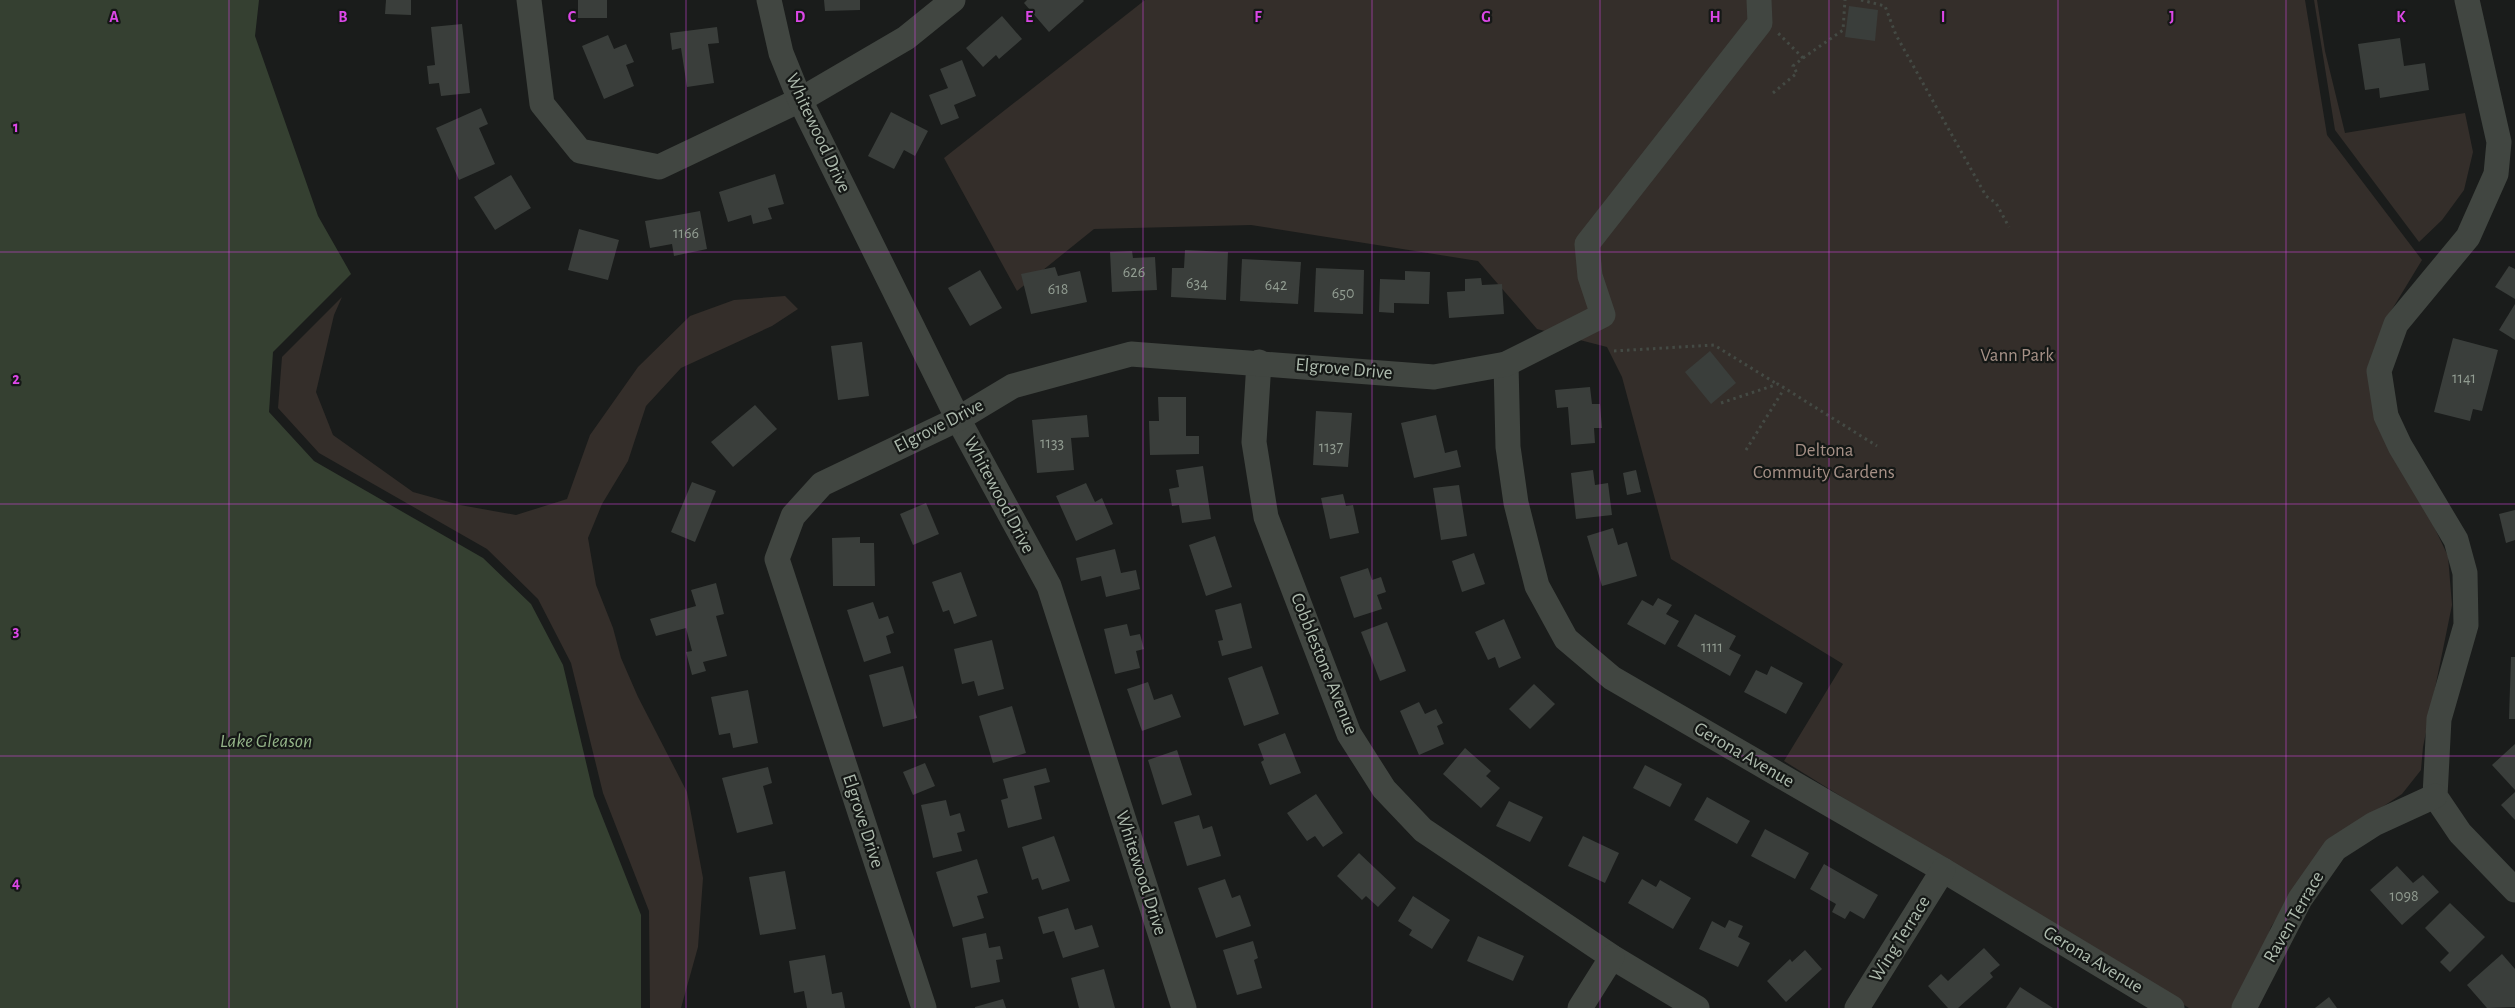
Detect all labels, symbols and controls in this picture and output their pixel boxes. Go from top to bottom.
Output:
text: A [109,9,119,25]
text: B [338,9,348,25]
text: C [568,9,577,25]
text: D [795,9,806,25]
text: E [1025,9,1033,25]
text: F [1254,9,1262,25]
text: G [1481,9,1491,25]
text: H [1709,9,1721,25]
text: I [1941,9,1945,25]
text: J [2169,9,2175,25]
text: K [2396,9,2406,25]
street label: Whitewood Drive [782,70,854,196]
text: 1 [13,119,19,135]
house number: 1166 [673,225,699,241]
house number: 626 [1123,264,1145,280]
house number: 634 [1186,275,1208,291]
house number: 642 [1265,277,1287,293]
house number: 618 [1048,281,1068,297]
house number: 650 [1332,285,1354,301]
park label: Vann Park [1980,346,2054,365]
street label: Elgrove Drive [1295,355,1393,383]
house number: 1141 [2452,370,2476,386]
text: 2 [12,371,20,387]
street label: Elgrove Drive [891,395,987,457]
street label: Whitewood Drive [960,433,1038,557]
house number: 1133 [1040,435,1064,451]
house number: 1137 [1319,439,1343,455]
park label: Deltona Commuity Gardens [1753,441,1895,482]
street label: Cobblestone Avenue [1287,590,1361,738]
text: 3 [13,623,20,639]
house number: 1111 [1701,639,1723,655]
street label: Gerona Avenue [1691,719,1797,791]
water label: Lake Gleason [220,731,312,751]
street label: Elgrove Drive [839,772,887,870]
street label: Whitewood Drive [1112,808,1170,938]
street label: Raven Terrace [2260,868,2328,966]
text: 4 [12,875,20,891]
house number: 1098 [2389,888,2419,904]
street label: Wing Terrace [1866,893,1934,985]
street label: Gerona Avenue [2040,923,2146,997]

